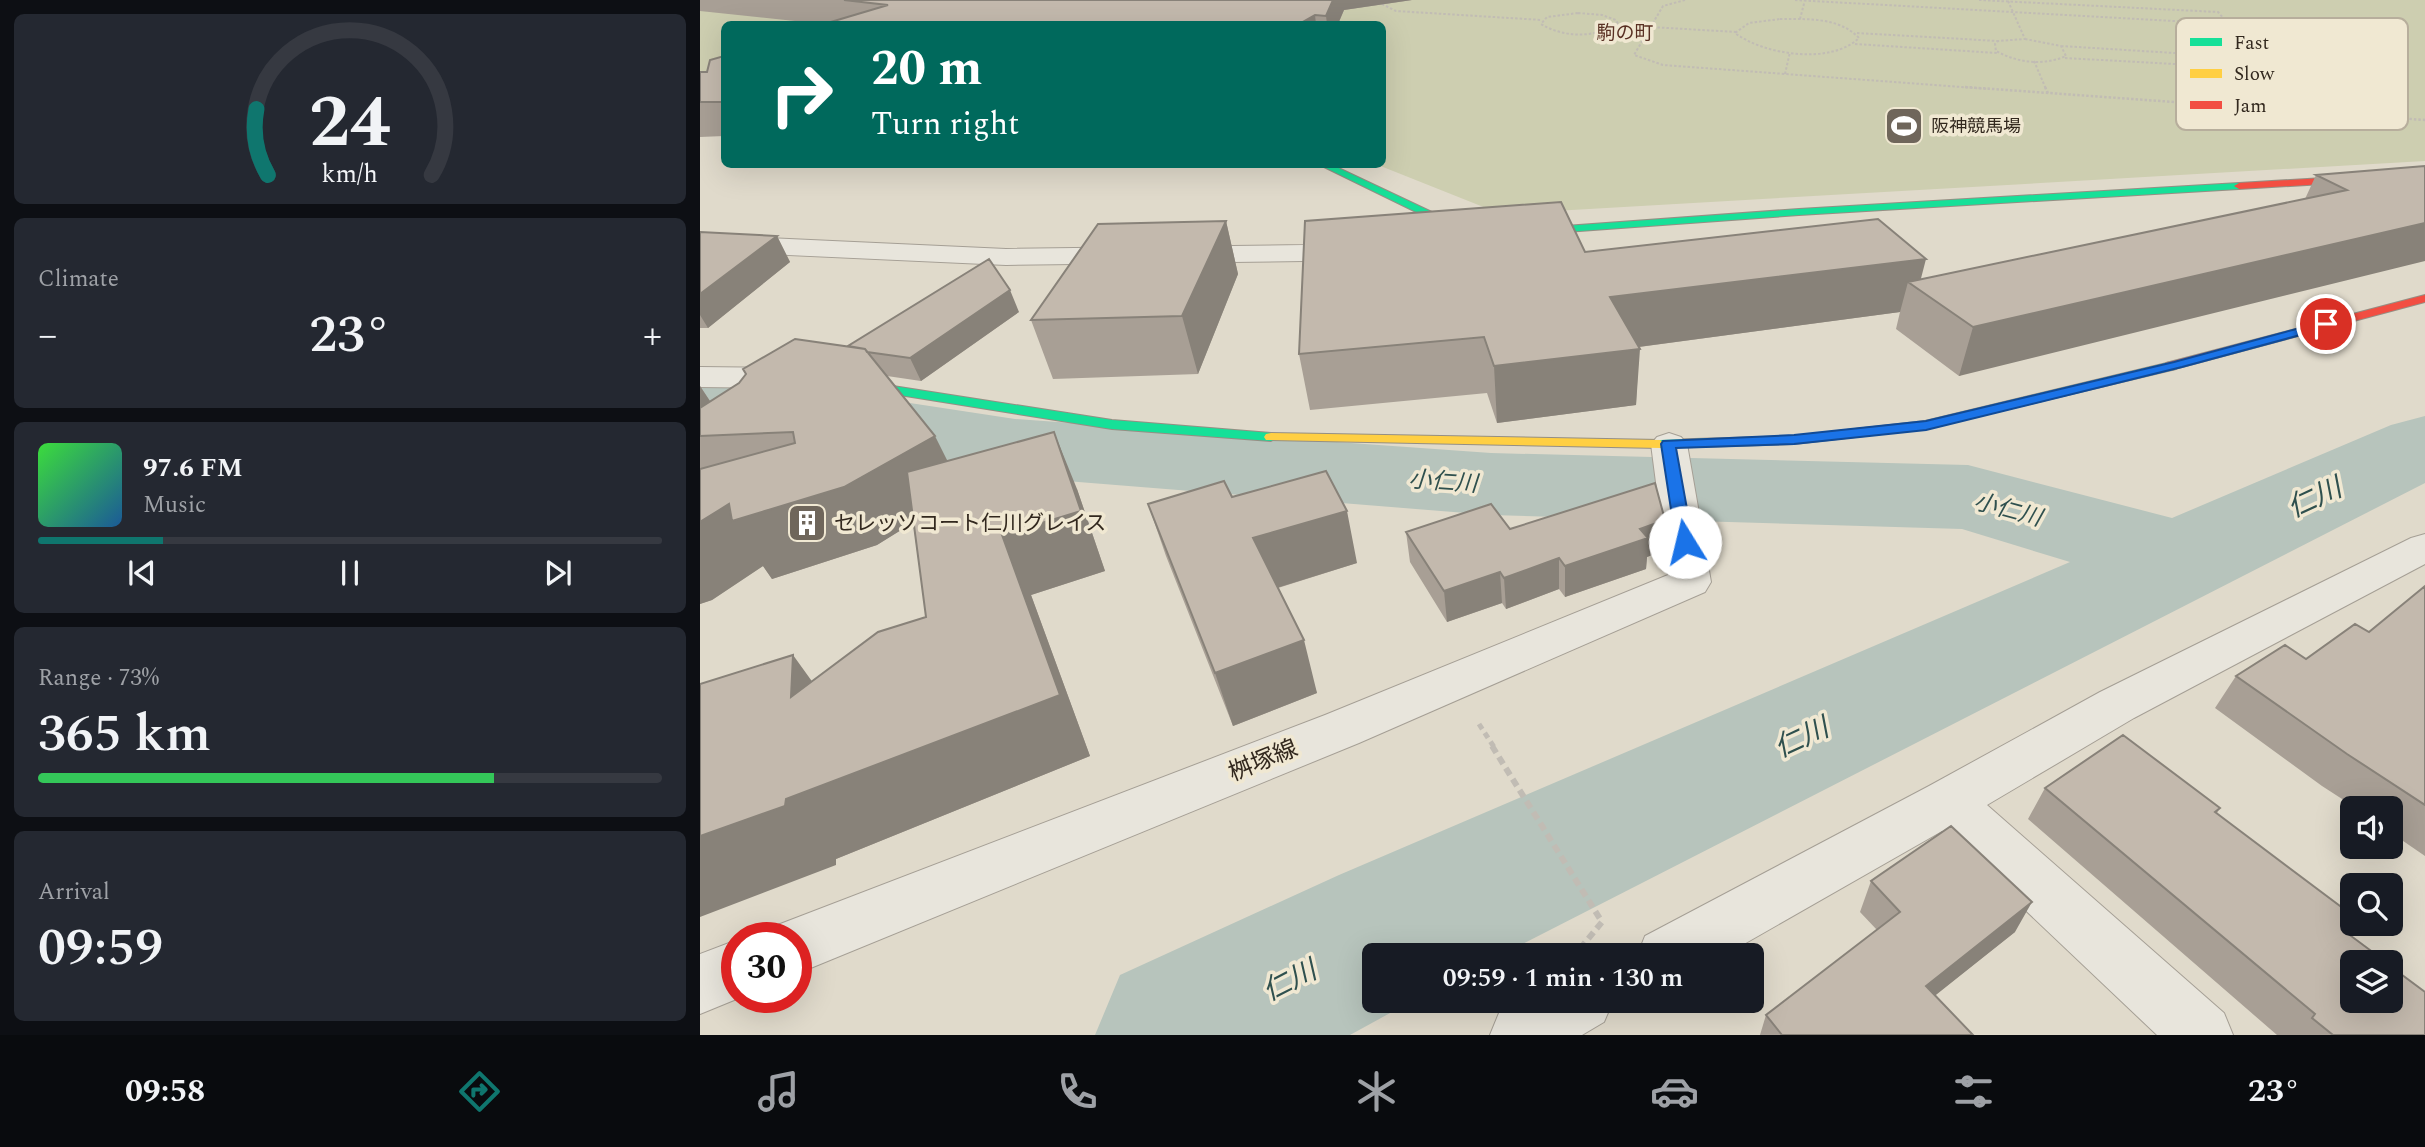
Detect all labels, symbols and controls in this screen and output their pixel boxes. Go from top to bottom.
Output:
legend [2176,18,2408,130]
district label: 駒の町 [1596,19,1654,48]
text: Fast [2234,29,2270,58]
text: 20 m [871,32,982,107]
icon: right [756,49,847,140]
text: Slow [2234,60,2275,89]
text: 24 [309,68,391,179]
text: Jam [2234,92,2266,121]
text: Turn right [871,100,1019,149]
sports icon: 阪神競馬場 [1883,105,1925,147]
place label: 阪神競馬場 [1931,113,2021,140]
text: km/h [322,156,378,194]
text: Climate [38,262,119,297]
pin [2296,294,2356,354]
text: 23° [309,296,391,375]
icon: arrive [2307,305,2345,343]
text: − [38,307,57,365]
text: + [643,307,662,365]
text: 97.6 FM [143,448,243,488]
water label: 小仁川 [1407,463,1482,503]
water label: 仁川 [2280,466,2352,530]
water label: 小仁川 [1970,485,2048,537]
text: Music [143,488,206,523]
building icon: セレッソコート仁川グレイス [786,502,828,544]
position arrow [1648,505,1722,579]
place label: セレッソコート仁川グレイス [834,508,1106,540]
icon: previous [123,554,161,592]
icon: pause [331,554,369,592]
icon: next [539,554,577,592]
text: Range · 73% [38,661,159,696]
text: 365 km [38,695,211,774]
water label: 仁川 [1767,706,1839,770]
street label: 桝塚線 [1223,731,1303,791]
map controls [2340,796,2403,1013]
button: sound [2340,796,2403,859]
button: search [2340,873,2403,936]
text: Arrival [38,875,110,910]
text: 09:59 [38,909,163,988]
speed limit sign: 30 [721,922,812,1013]
water label: 仁川 [1255,948,1327,1013]
button: layers [2340,950,2403,1013]
text: 09:59 · 1 min · 130 m [1443,958,1683,998]
text: 09:58 [125,1067,205,1116]
icon: directions [455,1067,504,1116]
icon: music [754,1067,803,1116]
icon: phone [1053,1067,1102,1116]
icon: climate [1352,1067,1401,1116]
icon: car [1650,1067,1699,1116]
icon: filters [1949,1067,1998,1116]
text: 23° [2248,1067,2300,1116]

